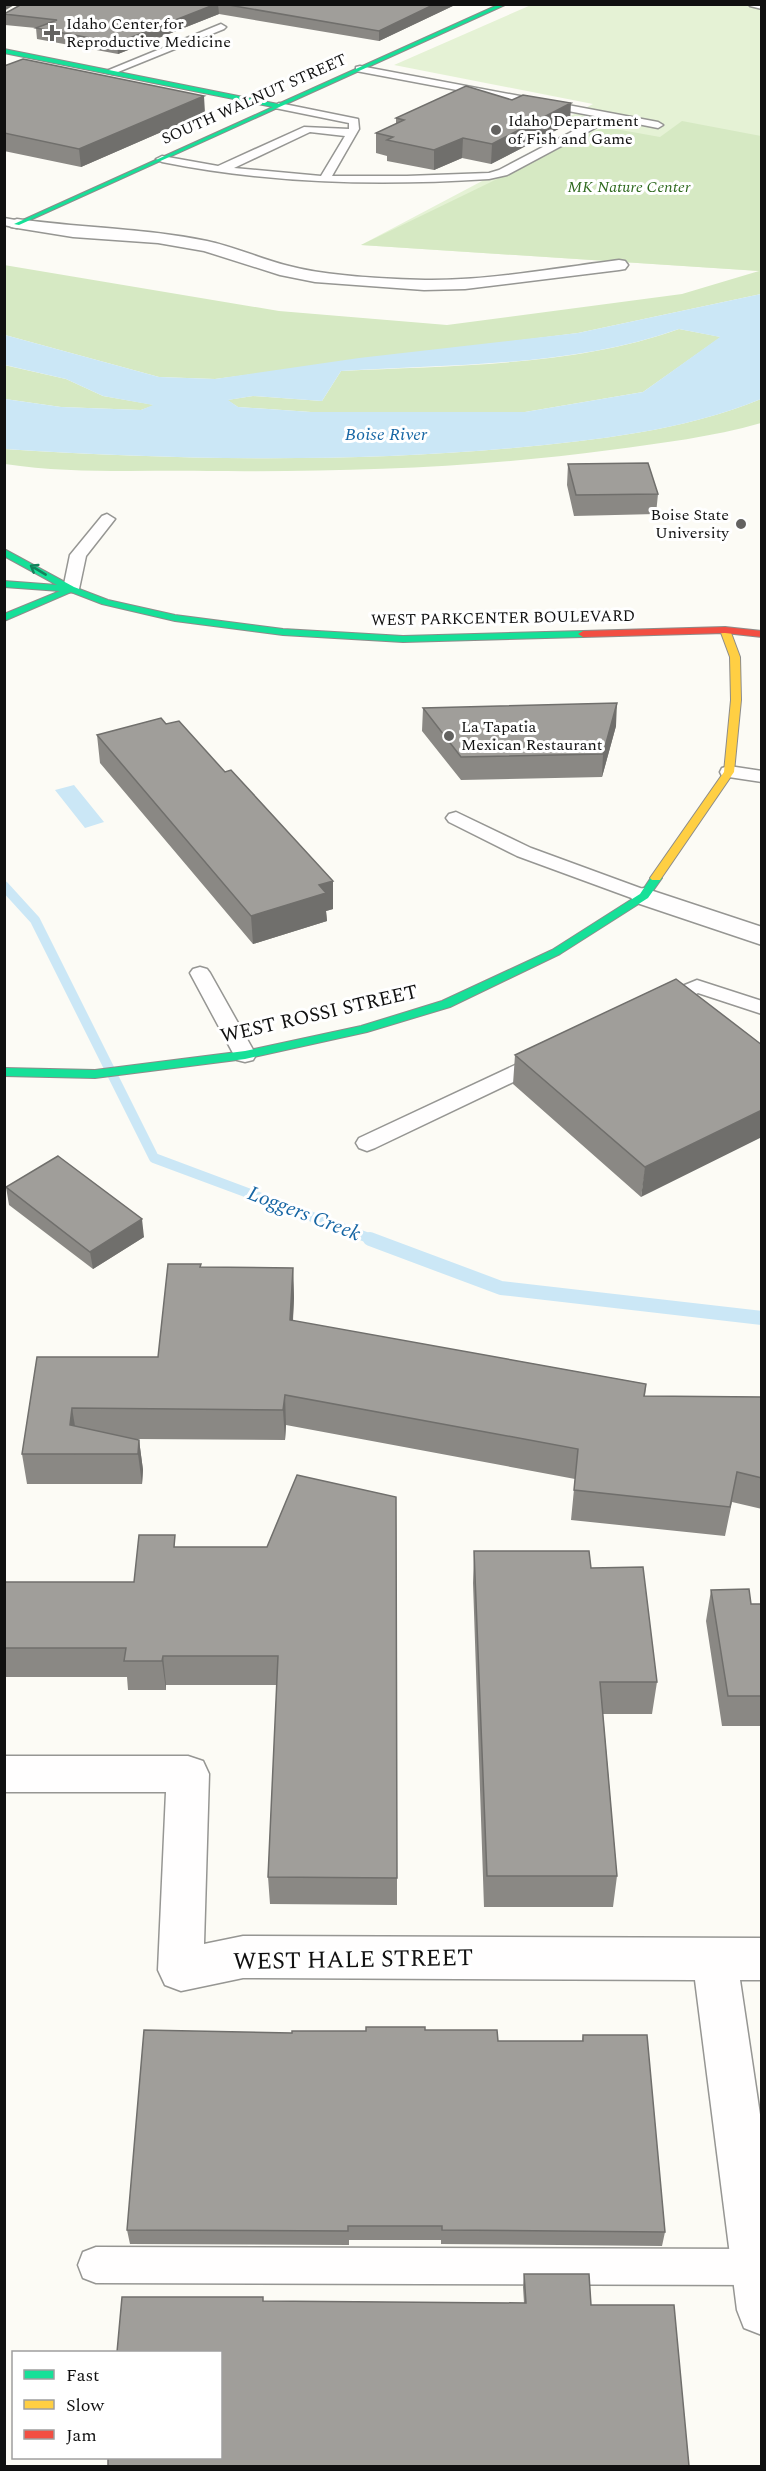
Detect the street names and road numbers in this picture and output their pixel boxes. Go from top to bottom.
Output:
street label: SOUTH WALNUT STREET [157,47,351,151]
street label: WEST PARKCENTER BOULEVARD [371,604,635,632]
street label: WEST ROSSI STREET [217,977,421,1051]
street label: WEST HALE STREET [233,1940,473,1980]

